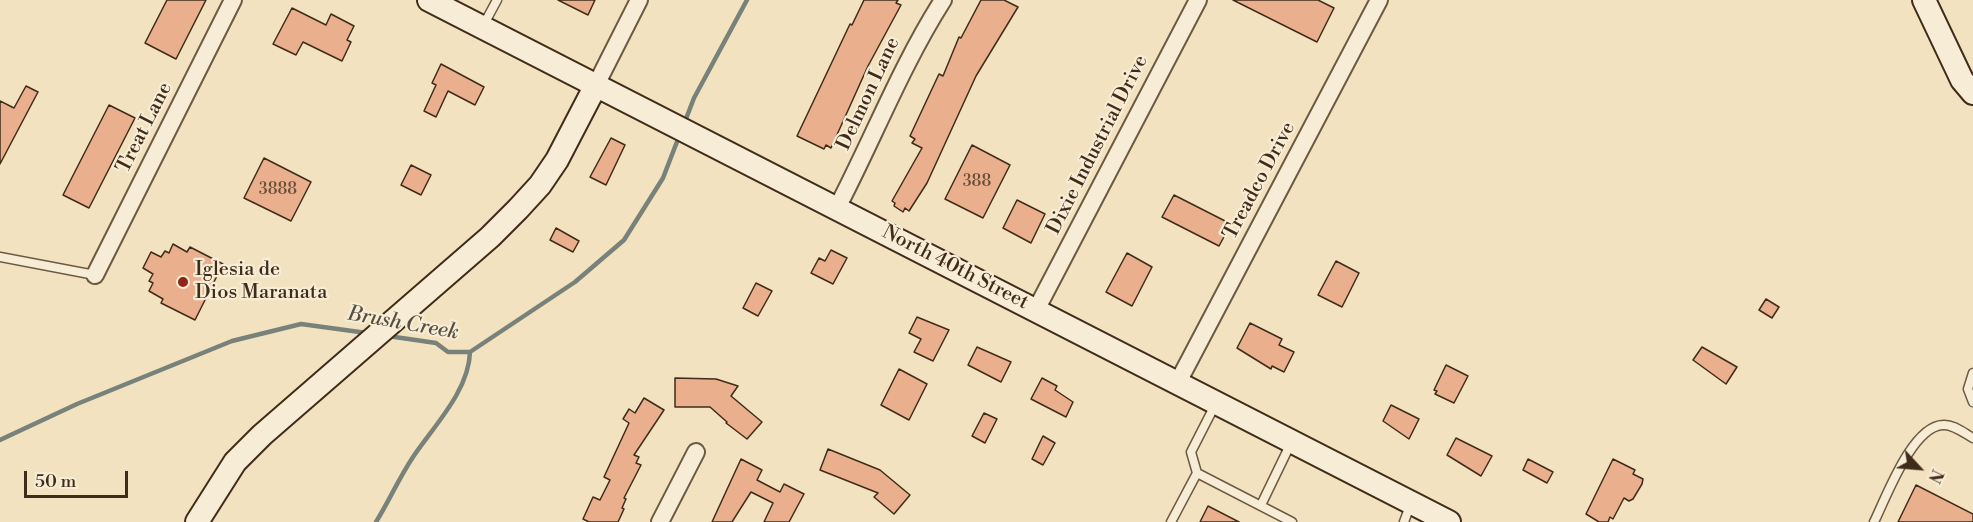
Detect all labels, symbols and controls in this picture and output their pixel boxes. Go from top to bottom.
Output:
street label: Delmon Lane [832,34,906,154]
street label: Dixie Industrial Drive [1042,51,1154,239]
street label: Treat Lane [112,79,178,177]
street label: Treadco Drive [1219,118,1301,244]
house number: 388 [963,172,991,192]
house number: 3888 [259,180,297,200]
street label: North 40th Street [878,221,1032,315]
place label: Iglesia de Dios Maranata [195,258,327,305]
marker: Iglesia de Dios Maranata [176,275,190,289]
water label: Brush Creek [345,302,461,346]
north arrow [1889,438,1949,498]
scale bar [27,459,130,497]
text: N [1923,466,1947,486]
text: 50 m [35,470,76,493]

